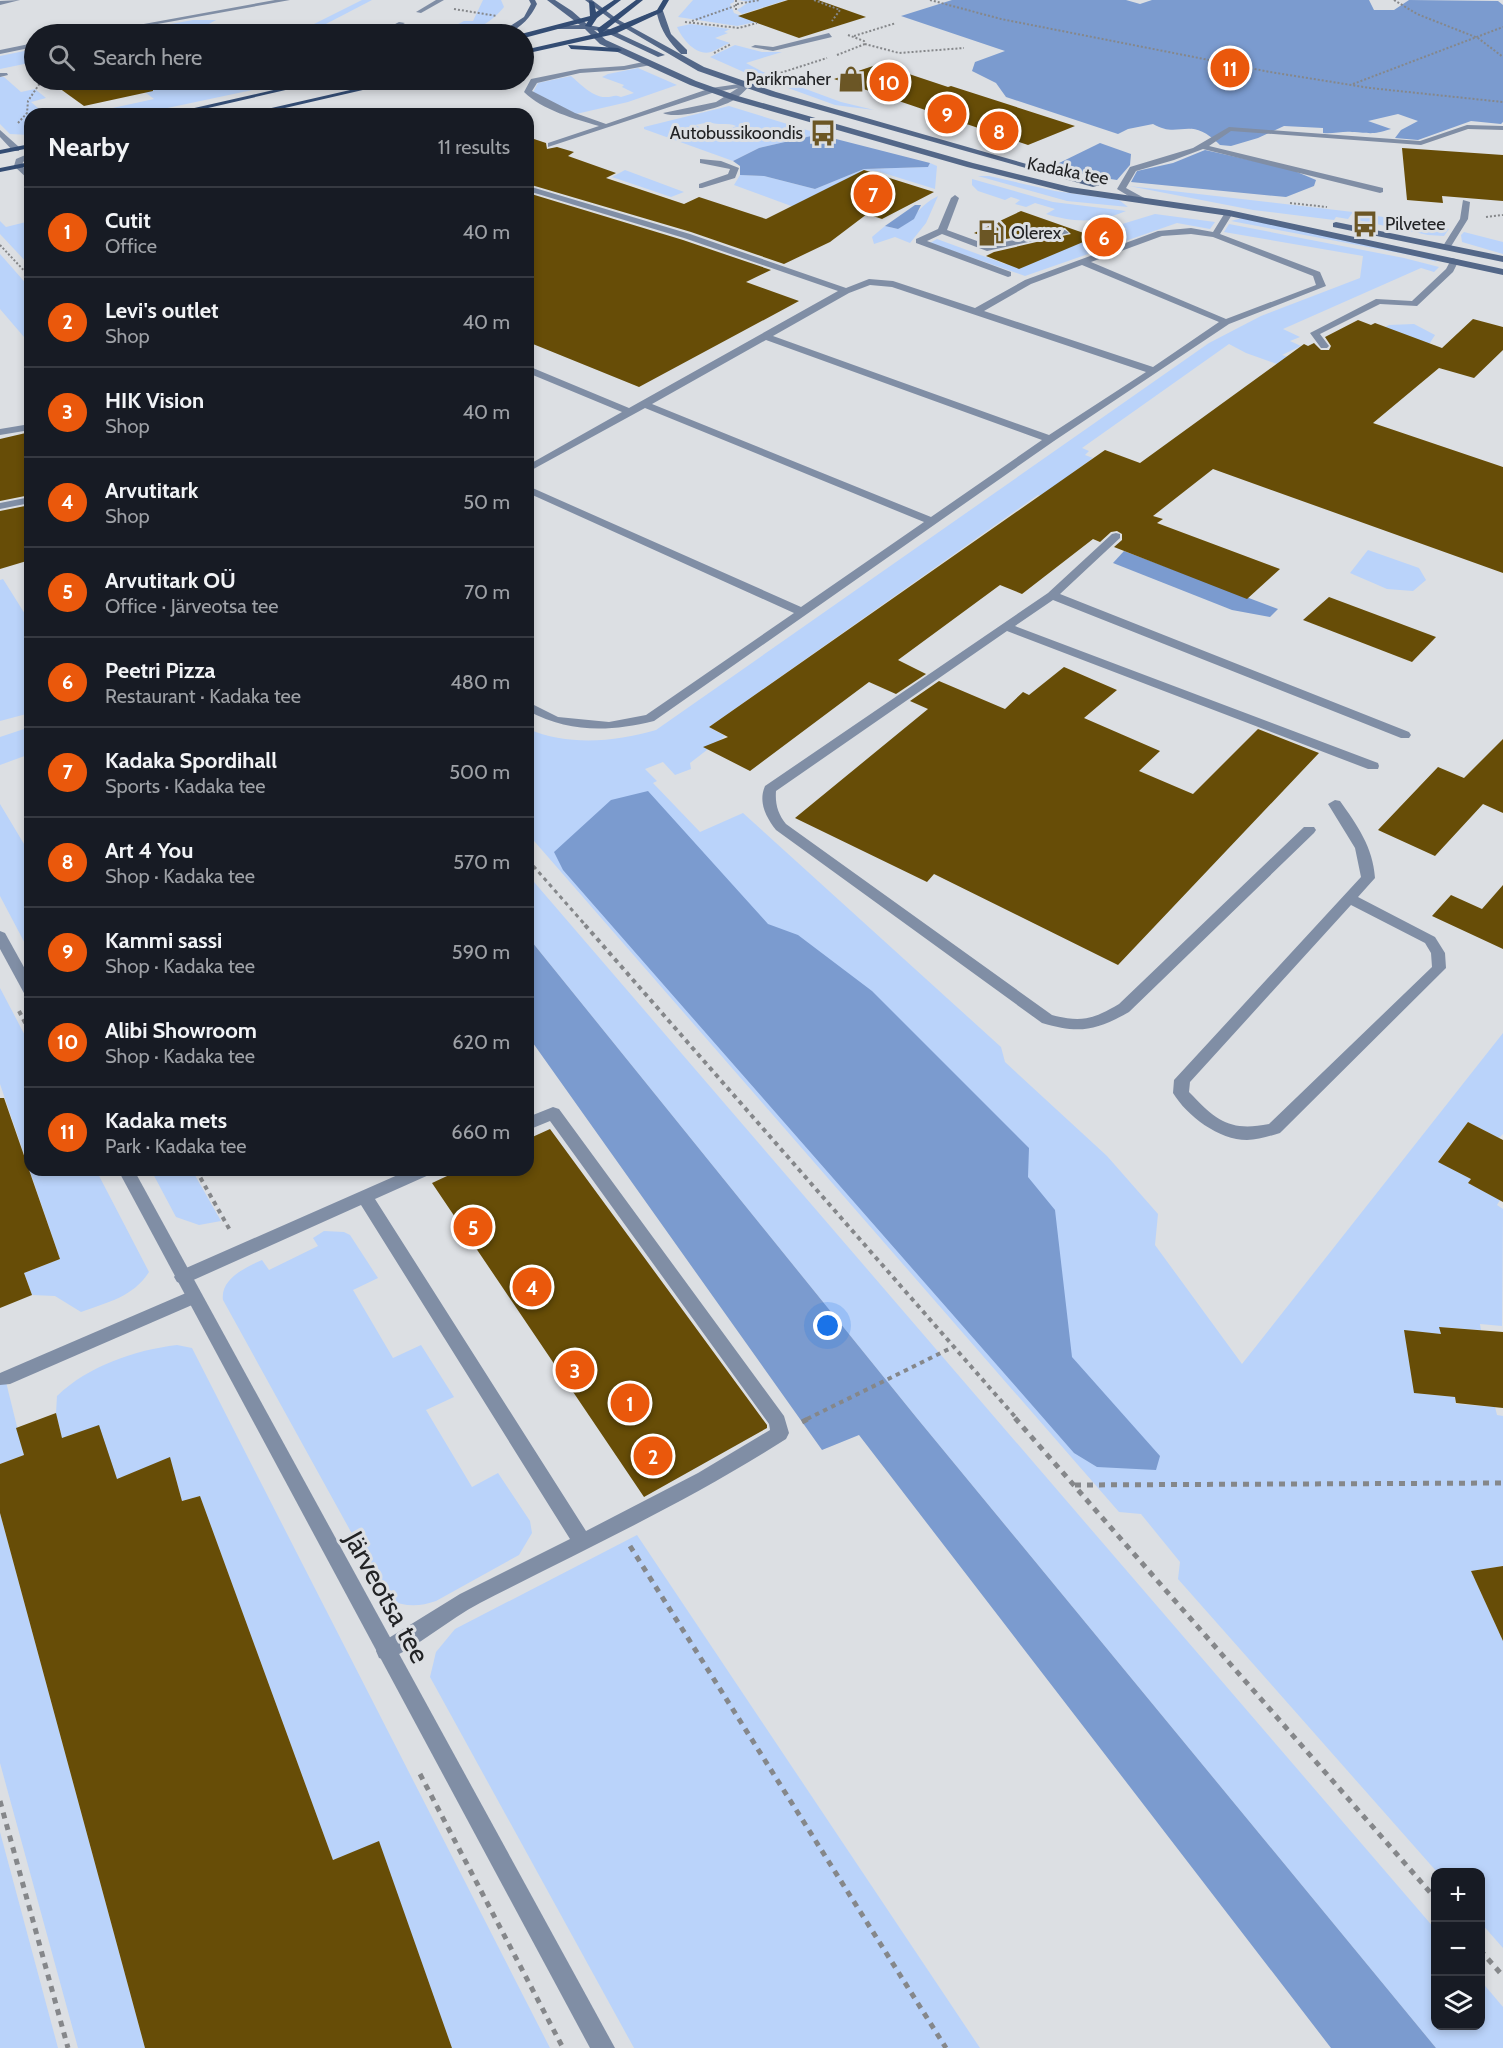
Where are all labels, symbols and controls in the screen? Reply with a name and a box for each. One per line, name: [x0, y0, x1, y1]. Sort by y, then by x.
search box: [24, 24, 534, 90]
icon: search: [45, 41, 78, 74]
text: Search here: [93, 44, 202, 71]
pin: 11: [1210, 46, 1250, 90]
pin: 10: [870, 60, 908, 104]
shop icon: Parikmaher: [836, 64, 866, 94]
place label: Parikmaher: [746, 68, 831, 90]
pin: 9: [928, 92, 966, 136]
pin: 8: [980, 108, 1018, 154]
bus stop icon: Autobussikoondis: [808, 118, 838, 148]
place label: Autobussikoondis: [670, 122, 803, 144]
text: Nearby: [48, 131, 129, 163]
text: 11 results: [438, 135, 510, 159]
street label: Kadaka tee: [1025, 152, 1111, 190]
pin: 7: [854, 172, 892, 216]
text: Cutit: [105, 207, 151, 234]
bus stop icon: Pilvetee: [1350, 209, 1380, 239]
place label: Pilvetee: [1385, 213, 1445, 235]
pin: 6: [1084, 214, 1124, 260]
fuel station icon: Olerex: [976, 218, 1006, 248]
text: 1: [64, 220, 71, 244]
text: 40 m: [462, 220, 510, 244]
place label: Olerex: [1011, 222, 1062, 244]
text: Office: [105, 234, 157, 258]
text: Levi's outlet: [105, 297, 219, 324]
text: 2: [62, 310, 73, 334]
text: 40 m: [462, 310, 510, 334]
text: Shop: [105, 324, 150, 348]
text: HIK Vision: [105, 387, 204, 414]
text: 3: [62, 400, 73, 424]
text: 40 m: [462, 400, 510, 424]
text: Shop: [105, 414, 150, 438]
text: Arvutitark: [105, 477, 198, 504]
text: 4: [61, 490, 74, 514]
text: 50 m: [463, 490, 510, 514]
text: Shop: [105, 504, 150, 528]
text: Arvutitark OÜ: [105, 567, 236, 594]
text: 5: [62, 580, 73, 604]
text: 70 m: [464, 580, 510, 604]
text: Office · Järveotsa tee: [105, 594, 279, 618]
text: Peetri Pizza: [105, 657, 216, 684]
text: 6: [62, 670, 73, 694]
text: 480 m: [450, 670, 510, 694]
text: Restaurant · Kadaka tee: [105, 684, 301, 708]
text: Kadaka Spordihall: [105, 747, 277, 774]
text: 7: [62, 760, 73, 784]
text: 500 m: [449, 760, 510, 784]
text: Sports · Kadaka tee: [105, 774, 266, 798]
text: Art 4 You: [105, 837, 193, 864]
text: 8: [61, 850, 74, 874]
text: 570 m: [453, 850, 510, 874]
text: Shop · Kadaka tee: [105, 864, 255, 888]
text: Kammi sassi: [105, 927, 222, 954]
text: 9: [62, 940, 73, 964]
text: 590 m: [452, 940, 510, 964]
text: Shop · Kadaka tee: [105, 954, 255, 978]
text: Alibi Showroom: [105, 1017, 257, 1044]
text: 10: [57, 1030, 78, 1054]
text: 620 m: [452, 1030, 510, 1054]
text: Shop · Kadaka tee: [105, 1044, 255, 1068]
text: Kadaka mets: [105, 1107, 227, 1134]
text: 11: [60, 1120, 75, 1144]
text: 660 m: [451, 1120, 510, 1144]
text: Park · Kadaka tee: [105, 1134, 247, 1158]
pin: 5: [454, 1204, 492, 1250]
pin: 4: [512, 1264, 552, 1310]
your location: [813, 1311, 842, 1340]
pin: 3: [556, 1348, 594, 1392]
pin: 1: [610, 1380, 650, 1426]
pin: 2: [634, 1434, 672, 1478]
street label: Järveotsa tee: [337, 1524, 437, 1669]
map controls: [1431, 1868, 1485, 2030]
button: +: [1431, 1868, 1485, 1922]
button: −: [1431, 1922, 1485, 1976]
button: layers: [1431, 1976, 1485, 2030]

